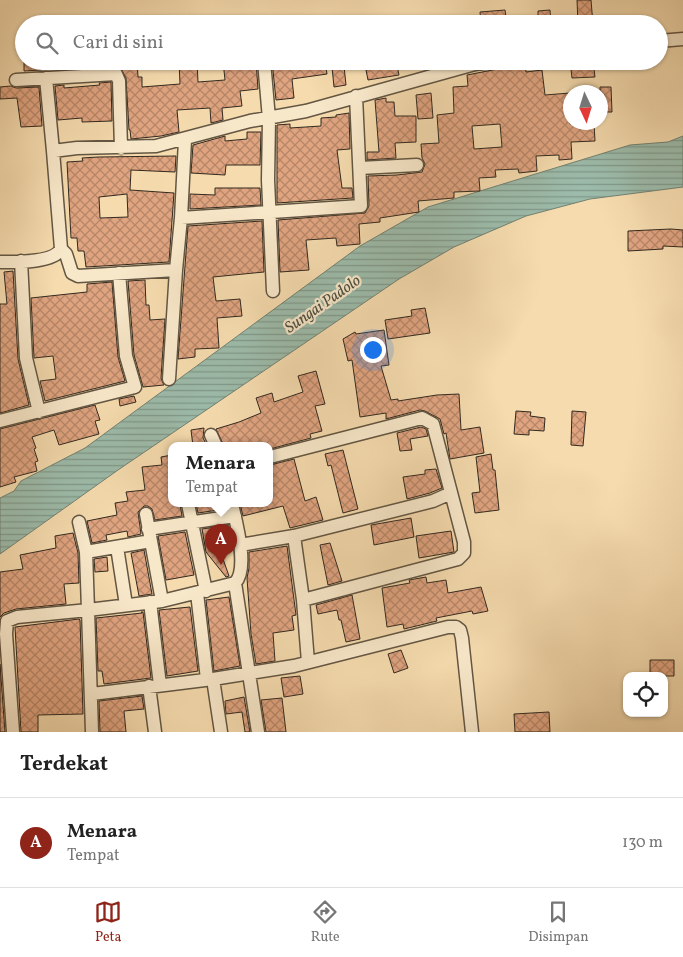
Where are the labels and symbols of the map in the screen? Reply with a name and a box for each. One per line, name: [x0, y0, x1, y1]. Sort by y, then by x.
north arrow: [563, 85, 608, 130]
water label: Sungai Padolo: [281, 270, 366, 339]
your location: [360, 337, 386, 363]
pin: A: [205, 524, 237, 565]

